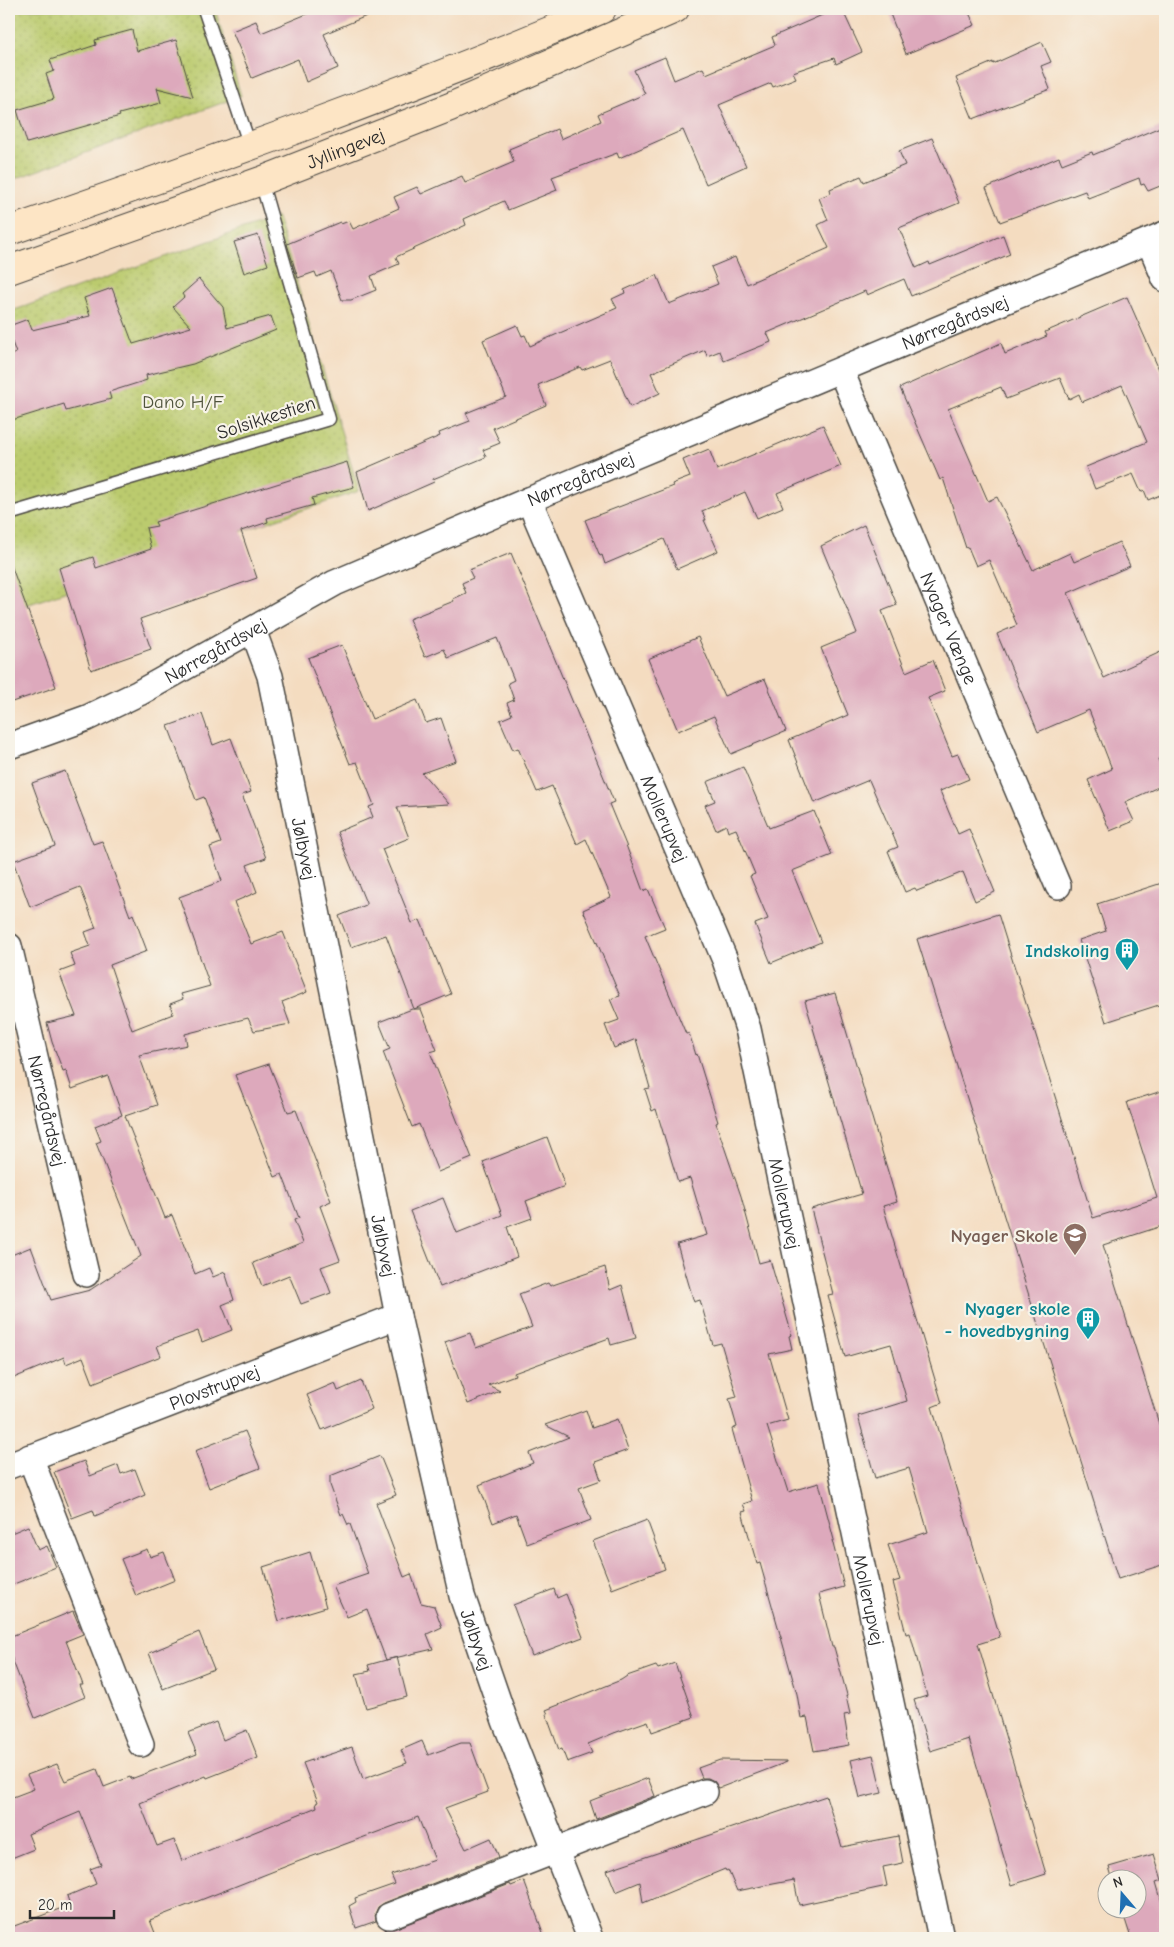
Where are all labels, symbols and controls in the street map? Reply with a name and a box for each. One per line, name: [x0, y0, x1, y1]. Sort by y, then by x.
street label: Jyllingevej: [304, 124, 388, 174]
street label: Nørregårdsvej: [899, 291, 1012, 355]
park label: Dano H/F: [142, 391, 224, 413]
street label: Solsikkestien: [214, 392, 318, 444]
street label: Nørregårdsvej: [524, 447, 637, 511]
street label: Nyager Vænge: [915, 569, 982, 688]
street label: Nørregårdsvej: [161, 614, 271, 688]
street label: Mollerupvej: [635, 772, 692, 866]
street label: Jølbyvej: [287, 816, 320, 882]
building icon: Indskoling: [1114, 937, 1140, 971]
place label: Indskoling: [1025, 940, 1110, 962]
street label: Nørregårdsvej: [23, 1053, 70, 1168]
street label: Mollerupvej: [764, 1156, 804, 1251]
street label: Jølbyvej: [366, 1213, 400, 1279]
school or university icon: Nyager Skole: [1062, 1222, 1088, 1256]
place label: Nyager Skole: [950, 1225, 1058, 1247]
place label: Nyager skole - hovedbygning: [944, 1298, 1070, 1342]
building icon: Nyager skole - hovedbygning: [1075, 1306, 1101, 1340]
street label: Plovstrupvej: [166, 1360, 263, 1415]
street label: Mollerupvej: [848, 1552, 889, 1647]
street label: Jølbyvej: [455, 1606, 497, 1673]
north arrow: [1096, 1870, 1146, 1920]
text: N: [1111, 1873, 1125, 1892]
scale bar: [30, 1887, 114, 1919]
text: 20 m: [38, 1896, 72, 1914]

